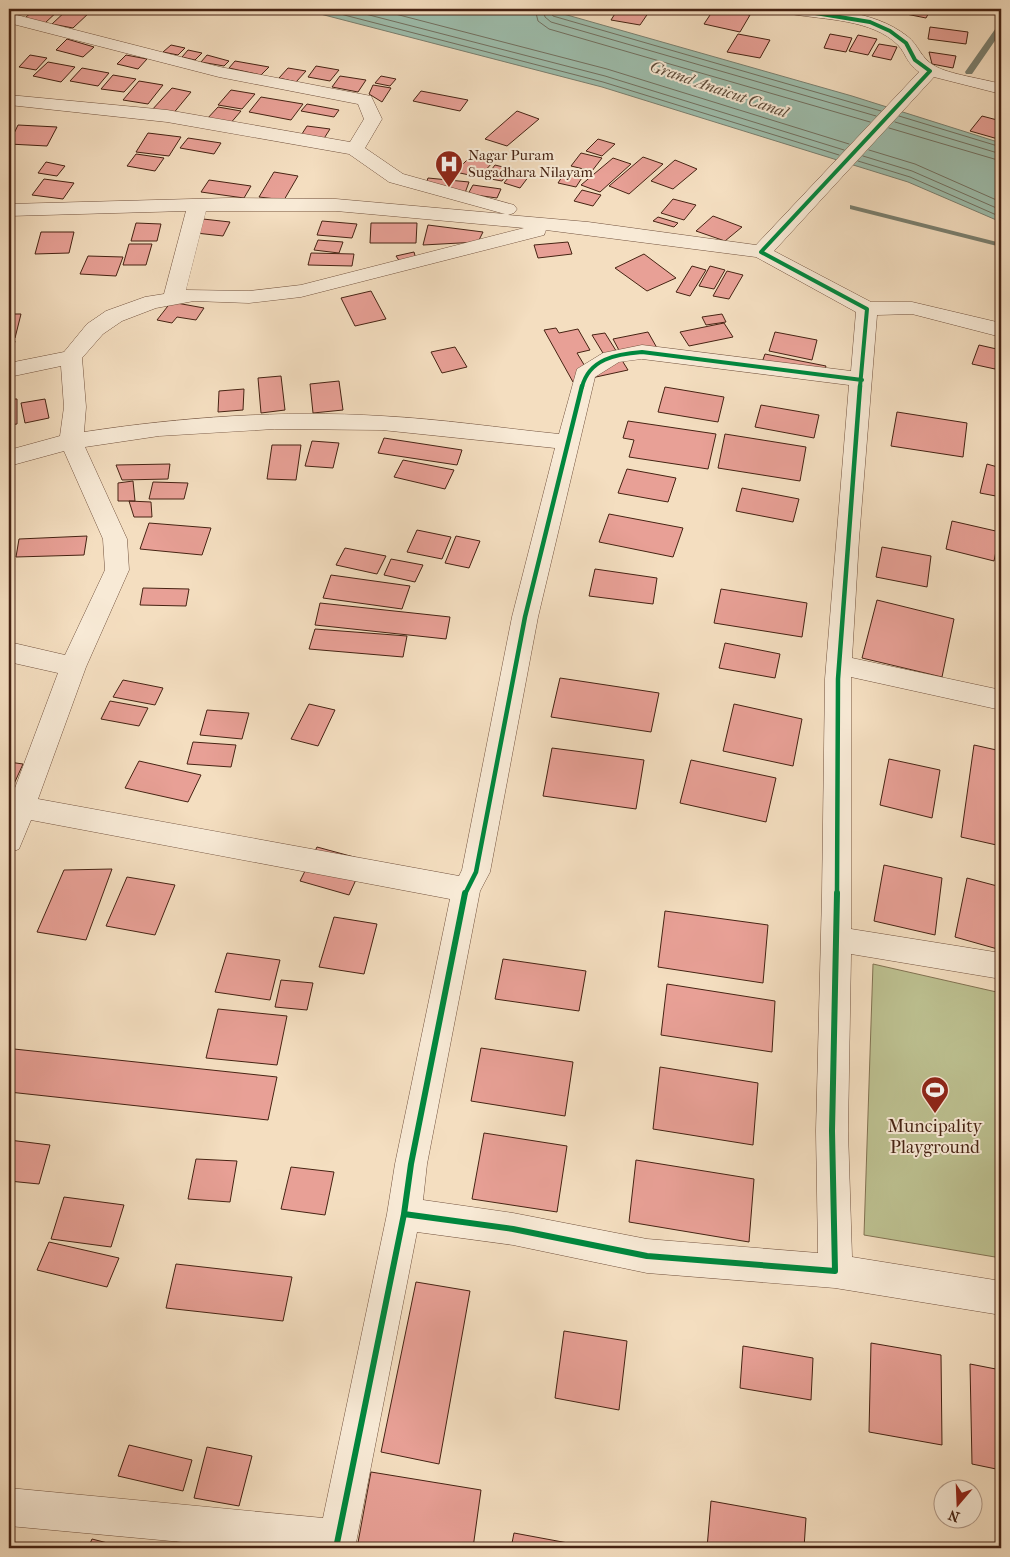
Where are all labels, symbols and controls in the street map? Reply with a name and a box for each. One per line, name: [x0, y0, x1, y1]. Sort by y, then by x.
water label: Grand Anaicut Canal: [648, 57, 792, 122]
place label: Nagar Puram Sugadhara Nilayam: [468, 146, 593, 181]
hospital icon: Nagar Puram Sugadhara Nilayam: [434, 149, 464, 188]
sports icon: Muncipality Playground: [920, 1075, 950, 1114]
place label: Muncipality Playground: [888, 1116, 984, 1158]
north arrow: [932, 1480, 982, 1530]
text: N: [946, 1506, 962, 1526]

